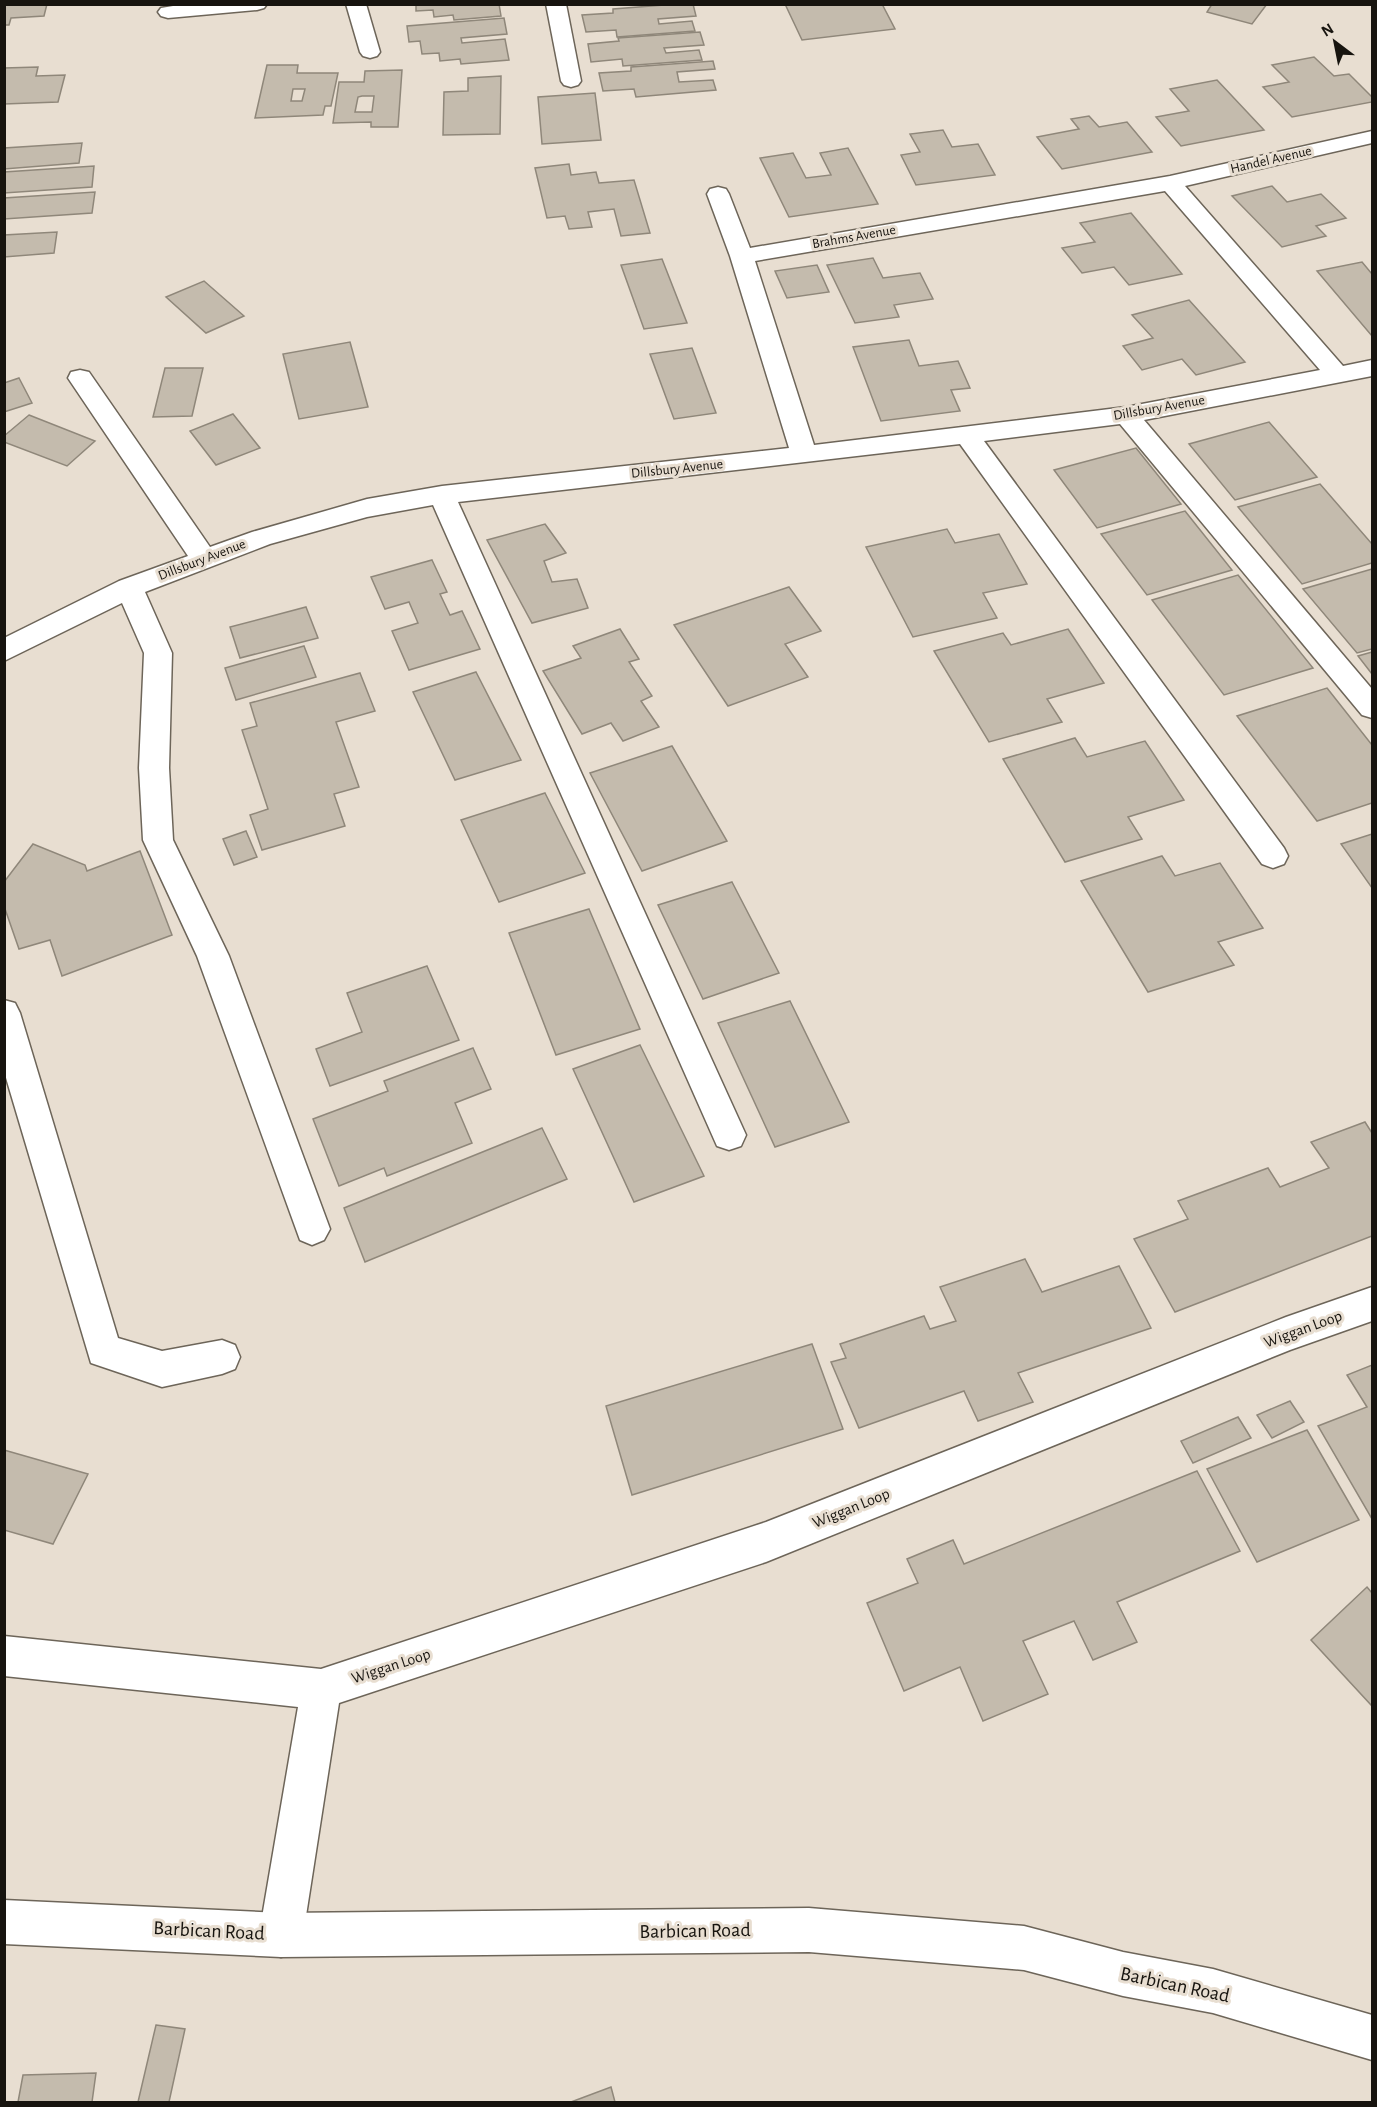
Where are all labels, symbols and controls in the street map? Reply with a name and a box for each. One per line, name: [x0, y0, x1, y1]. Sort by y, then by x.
north arrow: [1305, 12, 1365, 72]
text: N: [1319, 20, 1337, 40]
street label: Handel Avenue: [1229, 144, 1313, 176]
street label: Brahms Avenue: [811, 223, 897, 251]
street label: Dillsbury Avenue: [1112, 393, 1206, 423]
street label: Dillsbury Avenue: [630, 457, 724, 481]
street label: Dillsbury Avenue: [156, 537, 248, 583]
street label: Wiggan Loop: [1262, 1307, 1344, 1351]
street label: Wiggan Loop: [810, 1485, 892, 1531]
street label: Wiggan Loop: [350, 1646, 432, 1686]
street label: Barbican Road: [153, 1918, 265, 1944]
street label: Barbican Road: [639, 1920, 751, 1942]
street label: Barbican Road: [1118, 1964, 1232, 2006]

